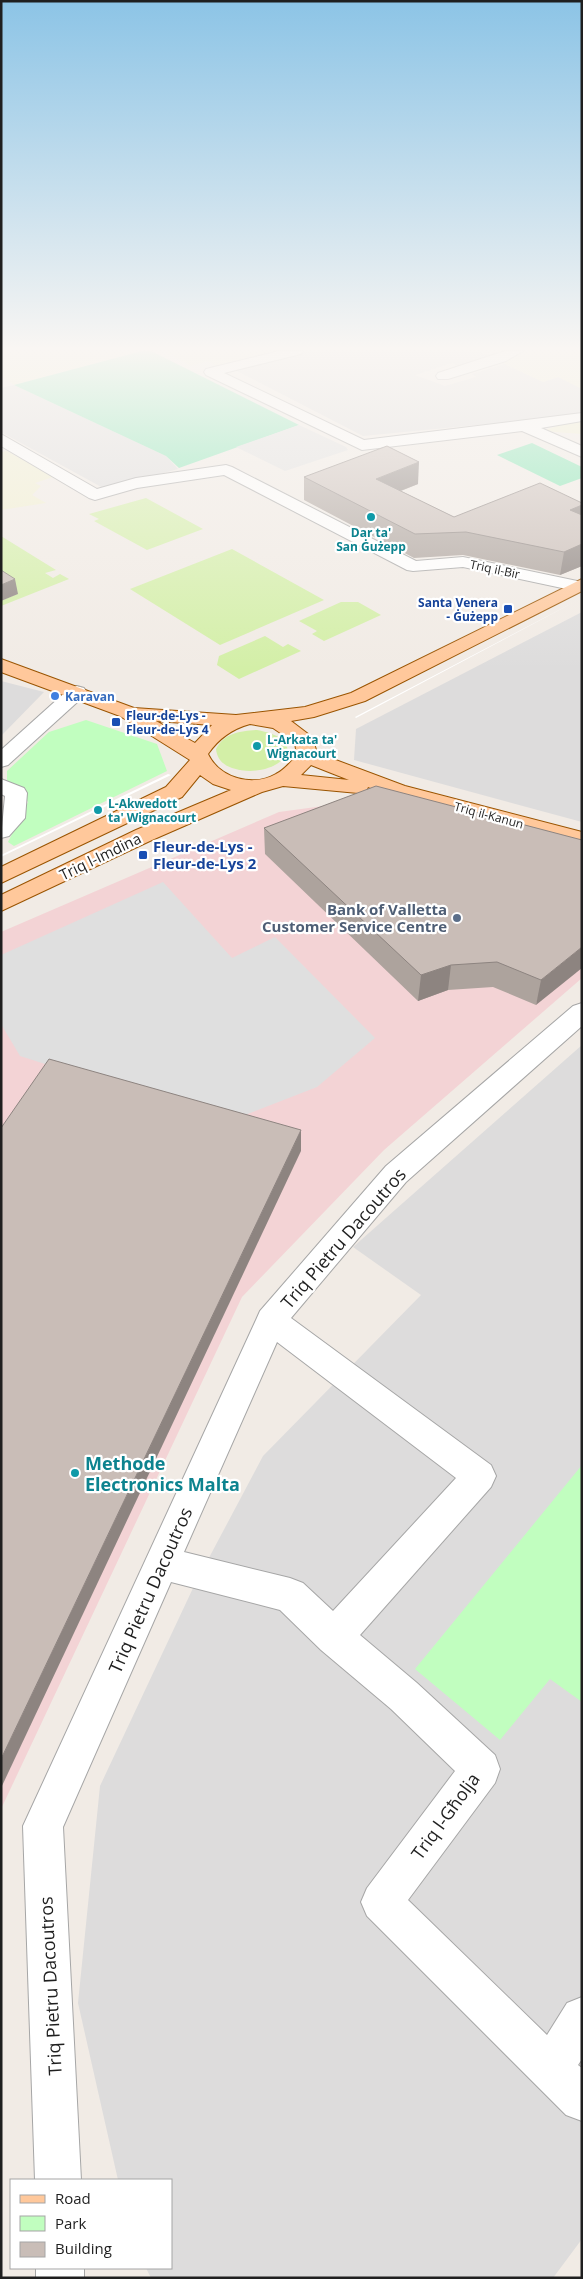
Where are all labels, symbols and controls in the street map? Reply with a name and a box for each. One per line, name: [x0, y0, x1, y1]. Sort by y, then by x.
marker: Dar ta' San Ġużepp: [365, 511, 377, 523]
place label: Dar ta' San Ġużepp: [336, 524, 406, 555]
street label: Triq il-Bir: [468, 555, 522, 583]
place label: Santa Venera - Ġużepp: [418, 594, 498, 625]
marker: Santa Venera - Ġużepp: [502, 603, 514, 615]
place label: Karavan: [65, 688, 115, 705]
marker: Karavan: [49, 690, 61, 702]
place label: Fleur-de-Lys - Fleur-de-Lys 4: [126, 707, 209, 738]
marker: Fleur-de-Lys - Fleur-de-Lys 4: [110, 716, 122, 728]
place label: L-Arkata ta' Wignacourt: [267, 731, 337, 762]
marker: L-Arkata ta' Wignacourt: [251, 740, 263, 752]
place label: L-Akwedott ta' Wignacourt: [108, 795, 196, 826]
street label: Triq il-Kanun: [453, 798, 525, 832]
marker: L-Akwedott ta' Wignacourt: [92, 804, 104, 816]
street label: Triq l-Imdina: [56, 828, 144, 884]
place label: Fleur-de-Lys - Fleur-de-Lys 2: [153, 836, 257, 873]
marker: Fleur-de-Lys - Fleur-de-Lys 2: [137, 849, 149, 861]
place label: Bank of Valletta Customer Service Centre: [262, 899, 447, 936]
marker: Bank of Valletta Customer Service Centre: [451, 912, 463, 924]
street label: Triq Pietru Dacoutros: [275, 1163, 411, 1313]
place label: Methode Electronics Malta: [85, 1451, 240, 1496]
marker: Methode Electronics Malta: [69, 1467, 81, 1479]
street label: Triq Pietru Dacoutros: [103, 1503, 197, 1677]
street label: Triq l-Għolja: [405, 1768, 485, 1864]
street label: Triq Pietru Dacoutros: [33, 1896, 67, 2076]
legend: [10, 2179, 172, 2269]
text: Road: [55, 2188, 91, 2208]
text: Park: [55, 2213, 86, 2233]
text: Building: [55, 2238, 112, 2258]

